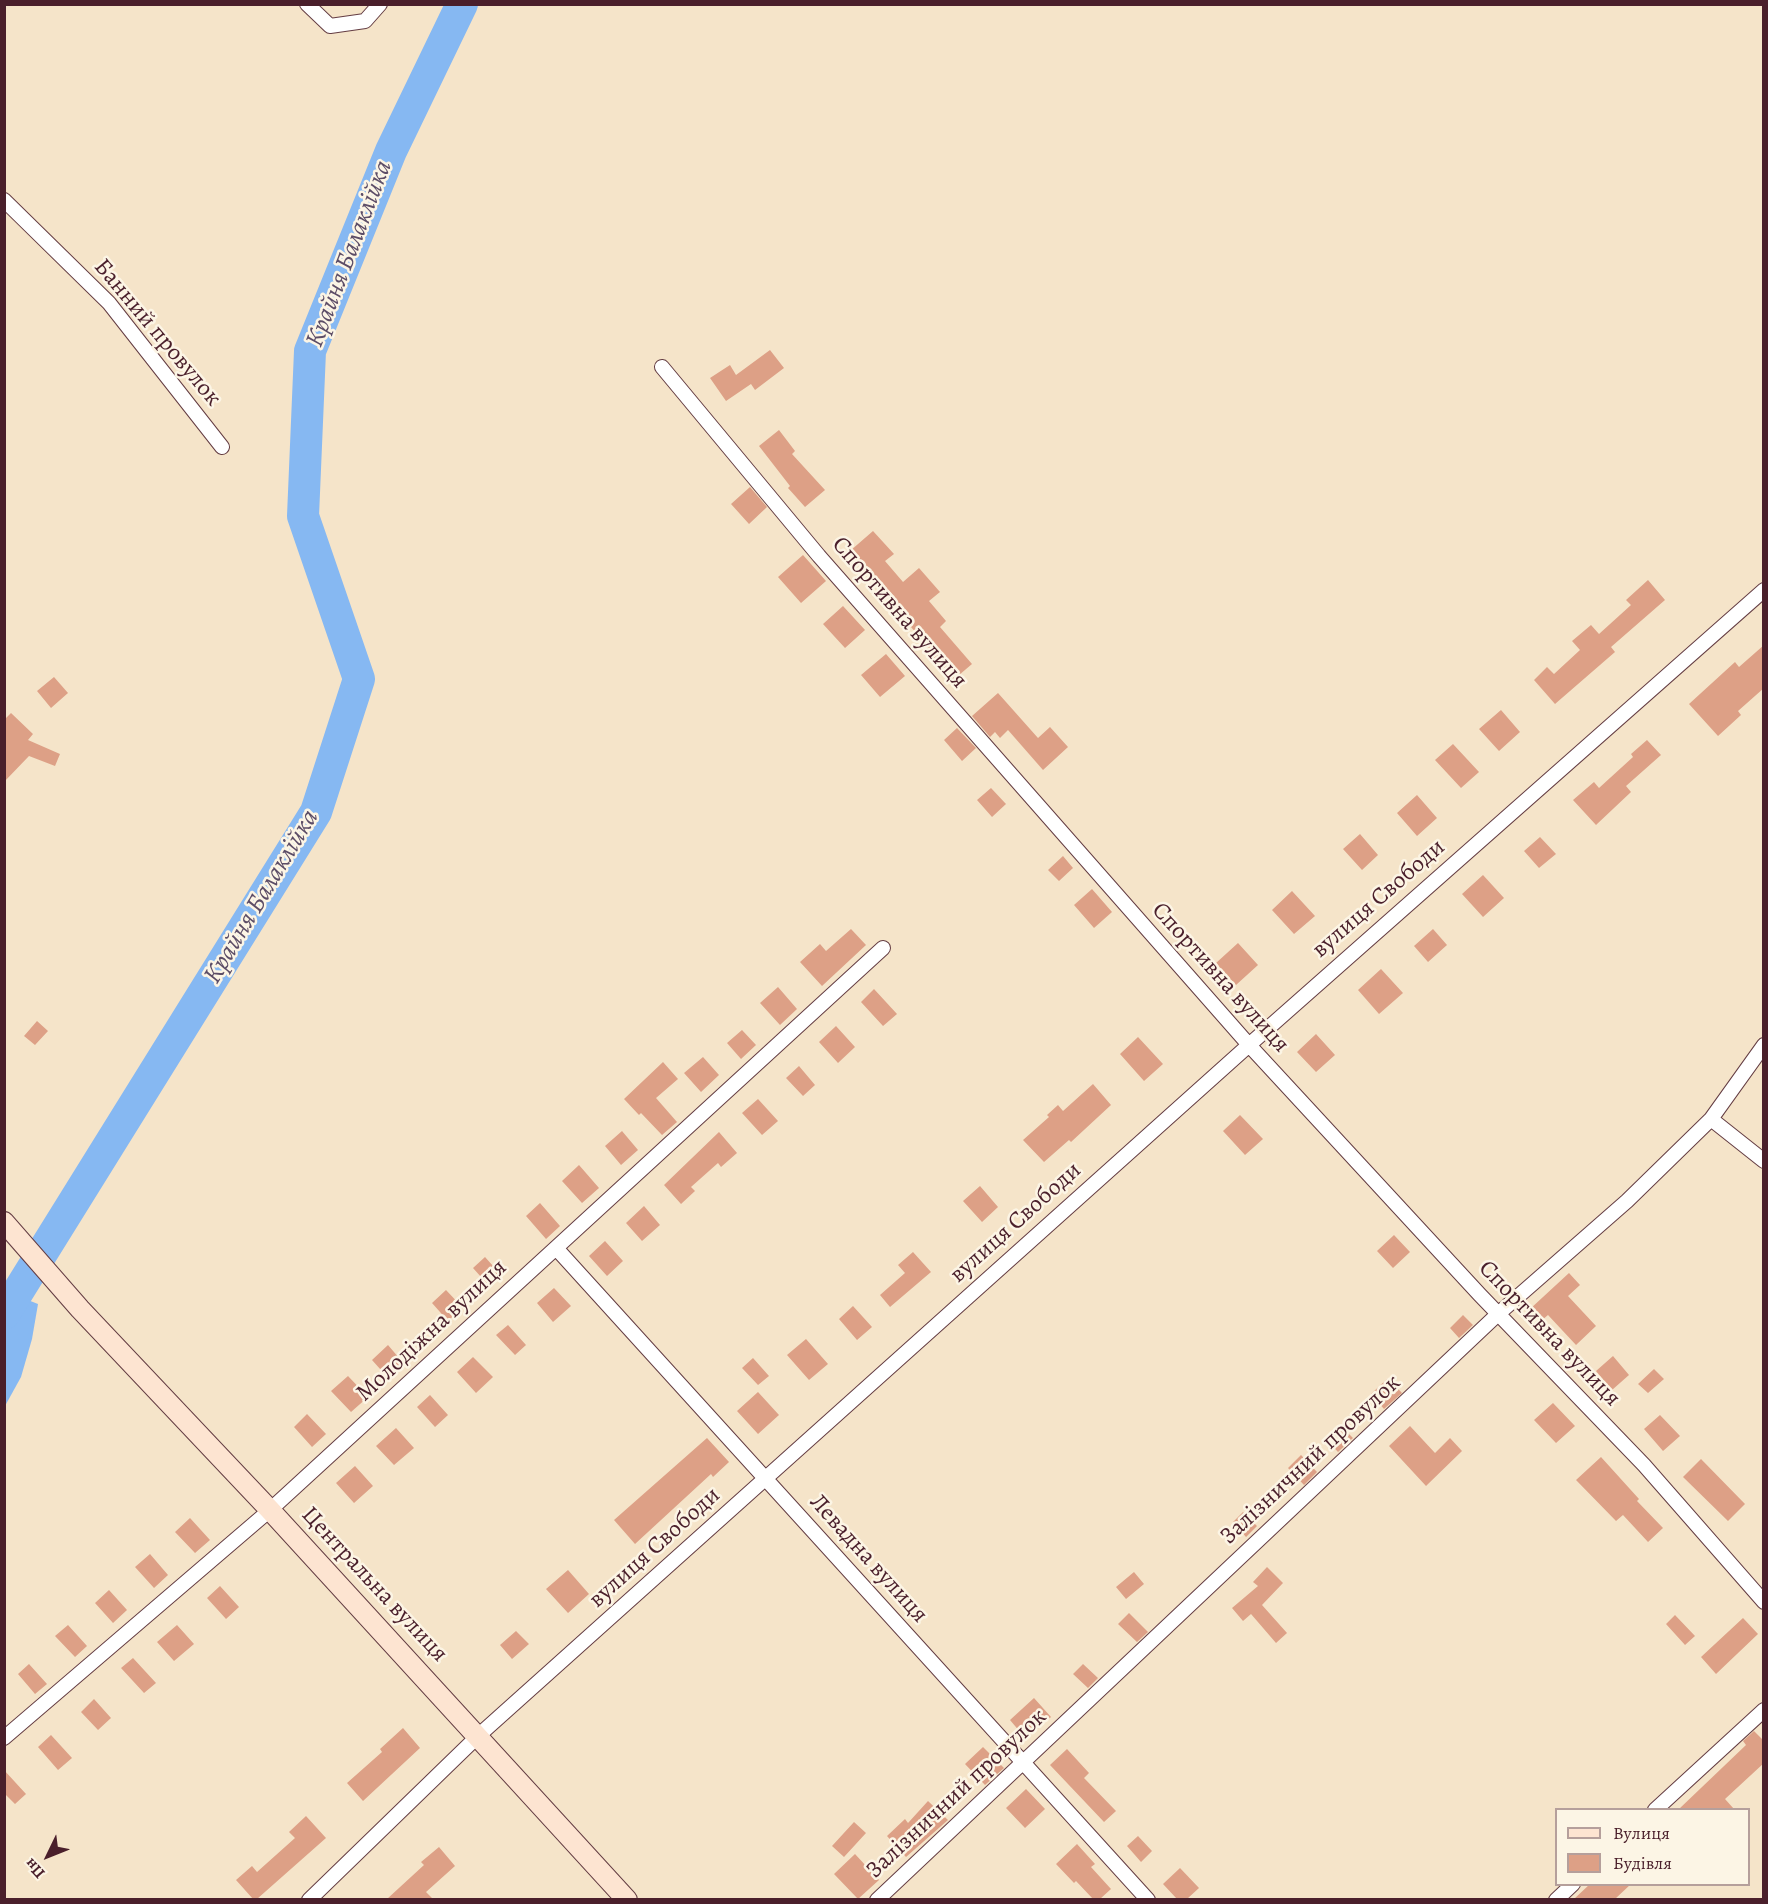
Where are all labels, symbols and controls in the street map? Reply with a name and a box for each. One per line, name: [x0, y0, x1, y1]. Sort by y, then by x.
water label: Крайня Балаклійка: [300, 156, 400, 352]
street label: Банний провулок: [87, 254, 227, 412]
street label: Спортивна вулиця: [825, 531, 973, 695]
water label: Крайня Балаклійка: [198, 804, 326, 990]
street label: вулиця Свободи: [1307, 833, 1451, 965]
street label: Спортивна вулиця: [1145, 897, 1295, 1059]
street label: вулиця Свободи: [944, 1157, 1088, 1289]
street label: Молодіжна вулиця: [351, 1254, 513, 1408]
street label: Спортивна вулиця: [1472, 1255, 1626, 1413]
street label: Залізничний провулок: [1215, 1369, 1407, 1551]
street label: вулиця Свободи: [583, 1482, 727, 1614]
street label: Левадна вулиця: [803, 1489, 933, 1629]
street label: Центральна вулиця: [295, 1501, 453, 1669]
street label: Залізничний провулок: [861, 1703, 1053, 1885]
legend: [1555, 1808, 1750, 1886]
text: Вулиця: [1613, 1821, 1670, 1845]
north arrow: [18, 1826, 78, 1886]
text: Будівля: [1613, 1851, 1672, 1875]
text: Пн: [20, 1853, 50, 1883]

